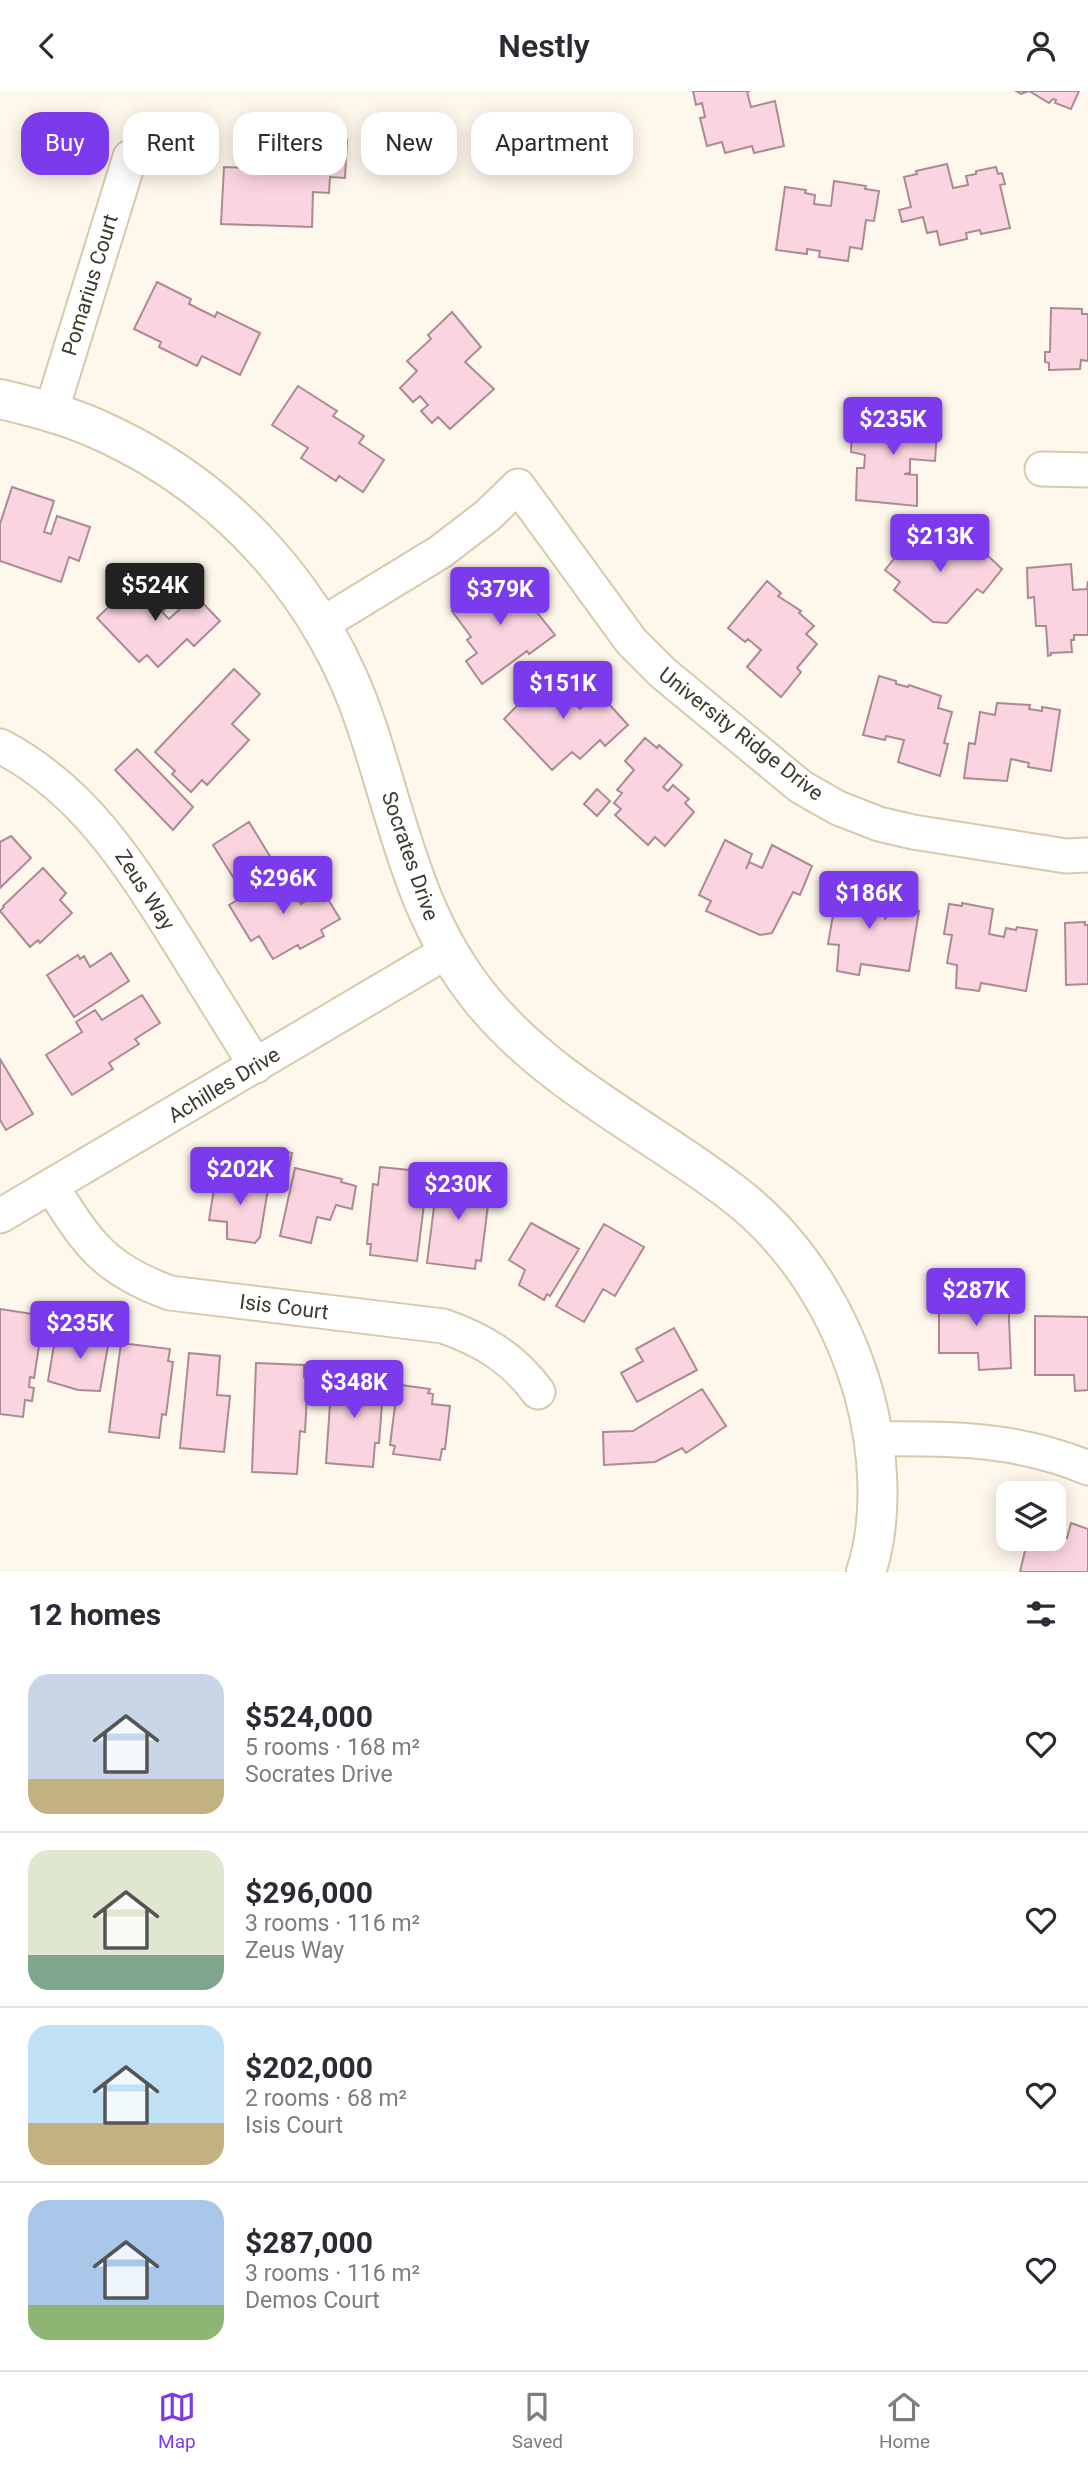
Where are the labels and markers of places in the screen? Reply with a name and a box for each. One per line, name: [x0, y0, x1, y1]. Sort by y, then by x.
pin: $235K: [844, 397, 942, 457]
pin: $213K: [891, 515, 989, 574]
pin: $524K: [106, 563, 204, 623]
pin: $379K: [451, 567, 549, 627]
pin: $151K: [514, 661, 612, 721]
pin: $296K: [234, 857, 332, 916]
pin: $186K: [820, 871, 918, 931]
pin: $202K: [191, 1147, 289, 1207]
pin: $230K: [409, 1163, 507, 1222]
pin: $287K: [927, 1269, 1025, 1328]
pin: $235K: [31, 1301, 129, 1361]
pin: $348K: [305, 1361, 403, 1420]

